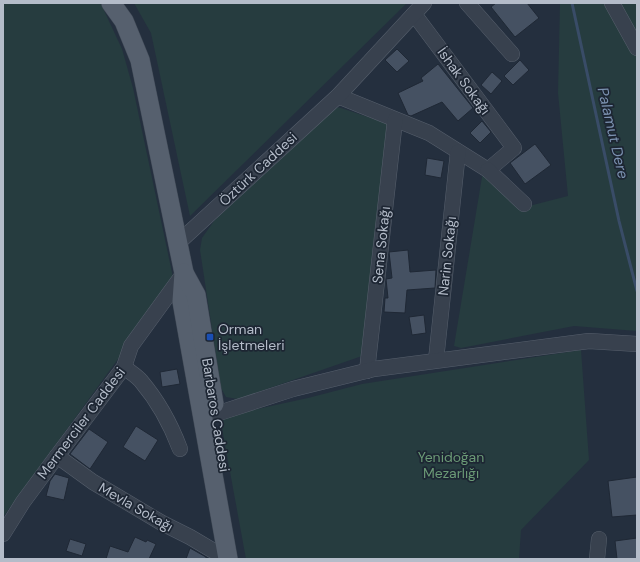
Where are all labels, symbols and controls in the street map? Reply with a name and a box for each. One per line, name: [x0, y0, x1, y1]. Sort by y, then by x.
street label: İshak Sokağı: [434, 44, 494, 118]
water label: Palamut Dere: [593, 85, 633, 181]
street label: Öztürk Caddesi: [215, 128, 301, 210]
street label: Sena Sokağı: [368, 206, 394, 284]
street label: Narin Sokağı: [434, 215, 460, 297]
place label: Orman İşletmeleri: [218, 320, 285, 354]
marker: Orman İşletmeleri: [205, 332, 215, 342]
street label: Barbaros Caddesi: [198, 357, 234, 473]
street label: Mermerciler Caddesi: [33, 364, 129, 482]
park label: Yenidoğan Mezarlığı: [418, 448, 484, 482]
street label: Mevla Sokağı: [95, 478, 177, 536]

